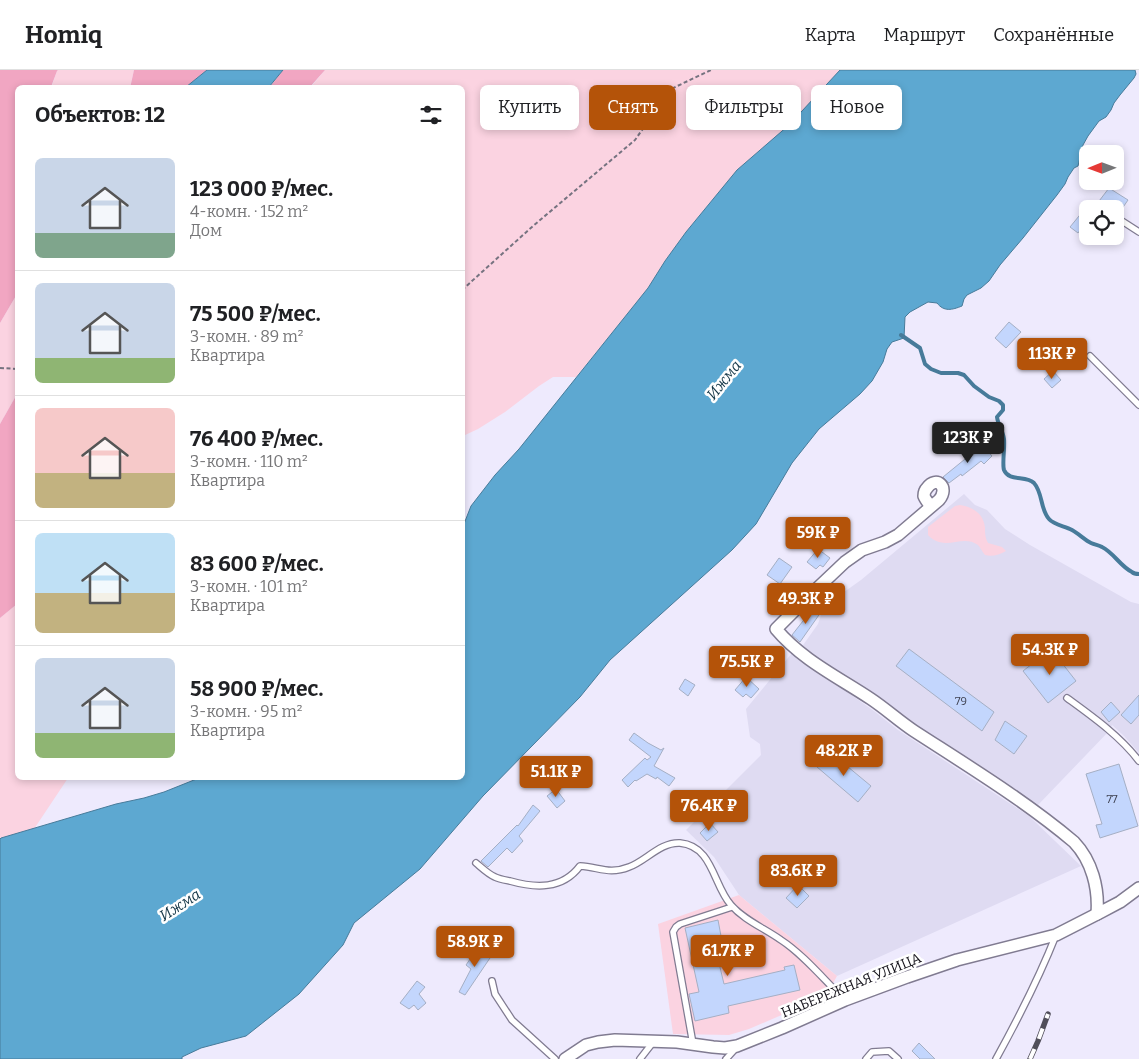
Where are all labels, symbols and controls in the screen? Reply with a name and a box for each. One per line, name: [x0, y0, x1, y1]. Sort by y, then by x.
text: Homiq: [25, 21, 102, 49]
text: Карта: [805, 24, 856, 46]
text: Маршрут: [884, 24, 965, 46]
text: Сохранённые: [993, 24, 1114, 46]
chip: Купить: [480, 85, 579, 130]
chip: Снять: [589, 85, 676, 130]
chip: Фильтры: [686, 85, 801, 130]
chip: Новое: [811, 85, 902, 130]
icon: filters: [417, 101, 445, 129]
text: Объектов: 12: [35, 102, 165, 128]
north arrow: [1079, 145, 1124, 190]
map controls: [1079, 145, 1124, 245]
text: 123 000 ₽/мес.: [190, 176, 333, 202]
icon: home: [75, 178, 135, 238]
button: locate: [1079, 200, 1124, 245]
text: 4-комн. · 152 m²: [190, 202, 308, 221]
text: Дом: [190, 221, 222, 240]
text: 75 500 ₽/мес.: [190, 301, 321, 327]
icon: home: [75, 303, 135, 363]
text: 3-комн. · 89 m²: [190, 327, 303, 346]
pin: 113K ₽: [1011, 338, 1093, 380]
text: 113K ₽: [1028, 344, 1076, 363]
text: Квартира: [190, 346, 265, 365]
water label: Ижма: [703, 357, 745, 403]
pin: 123K ₽: [927, 422, 1009, 464]
text: 76 400 ₽/мес.: [190, 426, 323, 452]
icon: home: [75, 428, 135, 488]
text: 123K ₽: [943, 428, 993, 447]
text: 3-комн. · 110 m²: [190, 452, 308, 471]
text: Квартира: [190, 471, 265, 490]
pin: 59K ₽: [783, 516, 853, 559]
text: 59K ₽: [797, 523, 839, 542]
text: 83 600 ₽/мес.: [190, 551, 324, 577]
icon: home: [75, 553, 135, 613]
text: 3-комн. · 101 m²: [190, 577, 308, 596]
pin: 49.3K ₽: [760, 582, 852, 625]
text: 49.3K ₽: [778, 589, 834, 608]
text: Квартира: [190, 596, 265, 615]
pin: 54.3K ₽: [1004, 634, 1096, 676]
text: 54.3K ₽: [1022, 640, 1078, 659]
pin: 75.5K ₽: [701, 646, 793, 688]
text: 75.5K ₽: [720, 652, 774, 671]
text: 58 900 ₽/мес.: [190, 676, 323, 702]
icon: home: [75, 678, 135, 738]
house number: 79: [955, 695, 967, 708]
text: 3-комн. · 95 m²: [190, 702, 302, 721]
text: Квартира: [190, 721, 265, 740]
pin: 48.2K ₽: [798, 734, 890, 777]
text: 48.2K ₽: [816, 741, 872, 760]
pin: 51.1K ₽: [510, 756, 602, 798]
text: 51.1K ₽: [531, 762, 581, 781]
pin: 76.4K ₽: [663, 790, 755, 832]
house number: 77: [1106, 793, 1118, 806]
text: 76.4K ₽: [681, 796, 737, 815]
pin: 83.6K ₽: [752, 854, 844, 897]
text: 83.6K ₽: [770, 861, 826, 880]
water label: Ижма: [156, 885, 204, 925]
pin: 58.9K ₽: [429, 926, 521, 968]
text: 58.9K ₽: [447, 932, 503, 951]
pin: 61.7K ₽: [682, 934, 774, 977]
text: 61.7K ₽: [702, 941, 754, 960]
street label: НАБЕРЕЖНАЯ УЛИЦА: [779, 950, 924, 1021]

